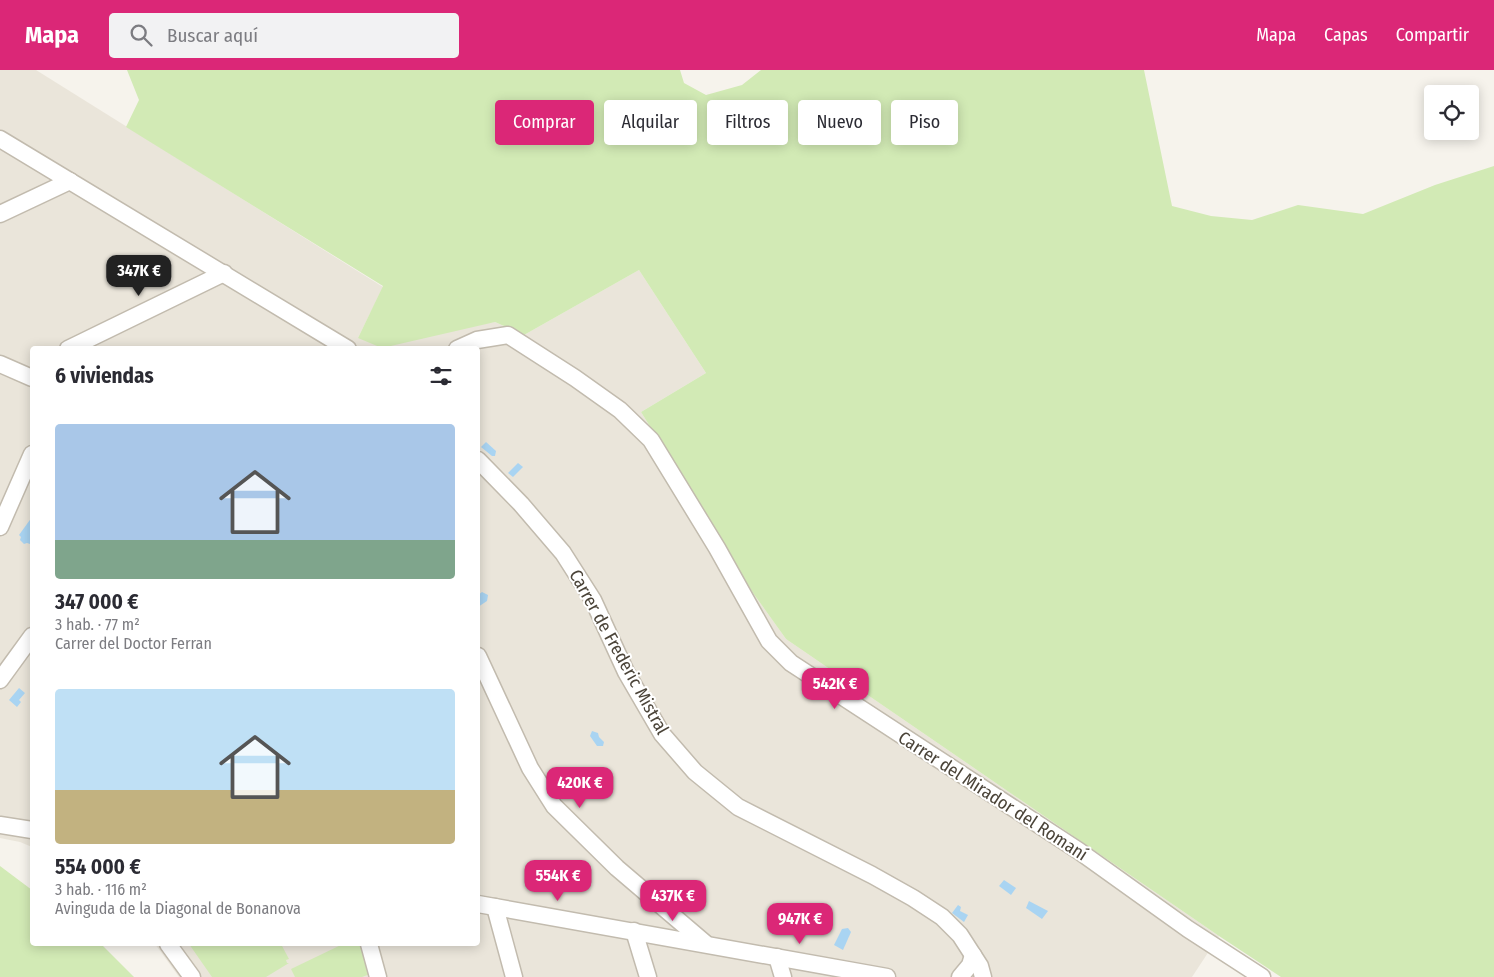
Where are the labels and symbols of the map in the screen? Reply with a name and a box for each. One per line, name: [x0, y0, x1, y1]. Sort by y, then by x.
pin: 347K €: [98, 254, 180, 297]
street label: Carrer de Frederic Mistral: [564, 566, 674, 739]
pin: 542K €: [794, 668, 876, 710]
street label: Carrer del Mirador del Romaní: [894, 726, 1092, 866]
pin: 420K €: [539, 766, 621, 809]
pin: 554K €: [517, 860, 599, 902]
pin: 437K €: [632, 880, 714, 922]
pin: 947K €: [759, 902, 841, 945]

